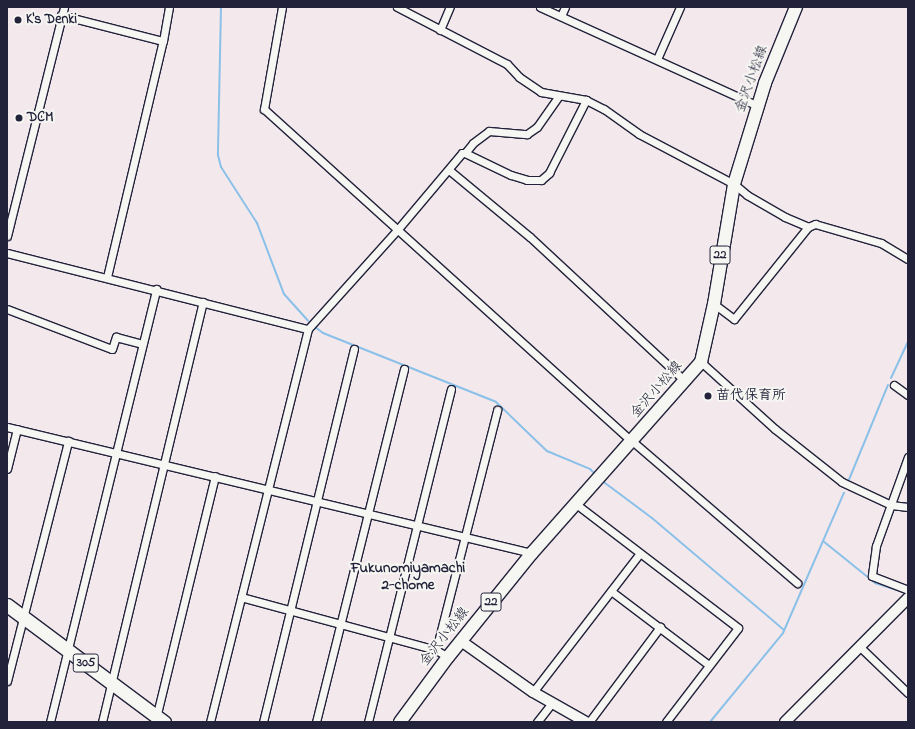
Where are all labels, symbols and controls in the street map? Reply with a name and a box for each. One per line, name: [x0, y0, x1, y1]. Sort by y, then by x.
place label: K's Denki: [26, 12, 77, 28]
marker: K's Denki: [13, 15, 23, 25]
street label: 金沢小松線: [732, 43, 772, 115]
place label: DCM: [27, 110, 53, 126]
marker: DCM: [14, 113, 24, 123]
road number: 22: [709, 244, 731, 266]
street label: 金沢小松線: [628, 358, 686, 422]
place label: 苗代保育所: [716, 388, 786, 404]
marker: 苗代保育所: [703, 391, 713, 401]
district label: Fukunomiyamachi 2-chome: [351, 559, 465, 594]
road number: 22: [480, 591, 502, 613]
street label: 金沢小松線: [417, 604, 473, 670]
road number: 305: [72, 652, 100, 674]

